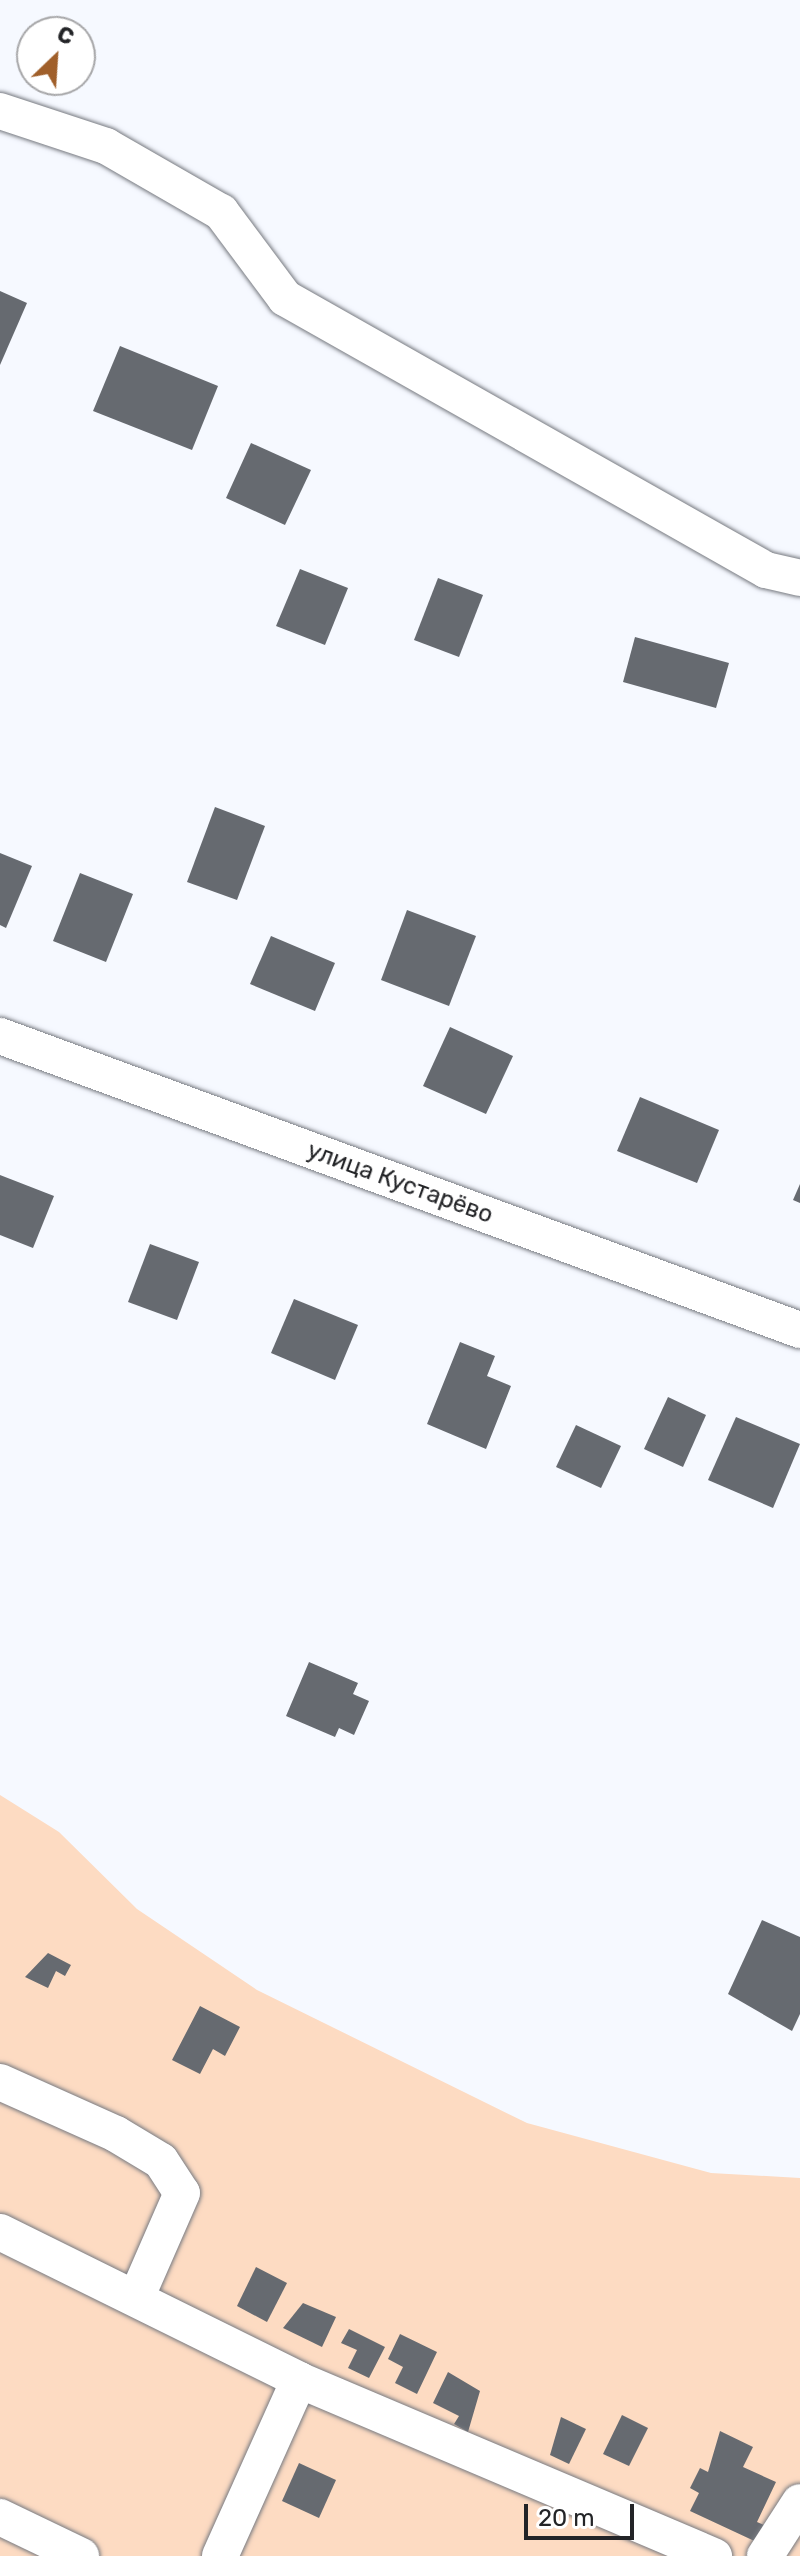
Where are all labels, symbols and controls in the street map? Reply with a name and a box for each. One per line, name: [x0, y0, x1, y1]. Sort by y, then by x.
north arrow: [16, 16, 96, 96]
text: С: [53, 20, 78, 51]
street label: улица Кустарёво: [303, 1136, 497, 1230]
scale bar: [528, 2488, 638, 2538]
text: 20 m: [538, 2504, 595, 2532]

